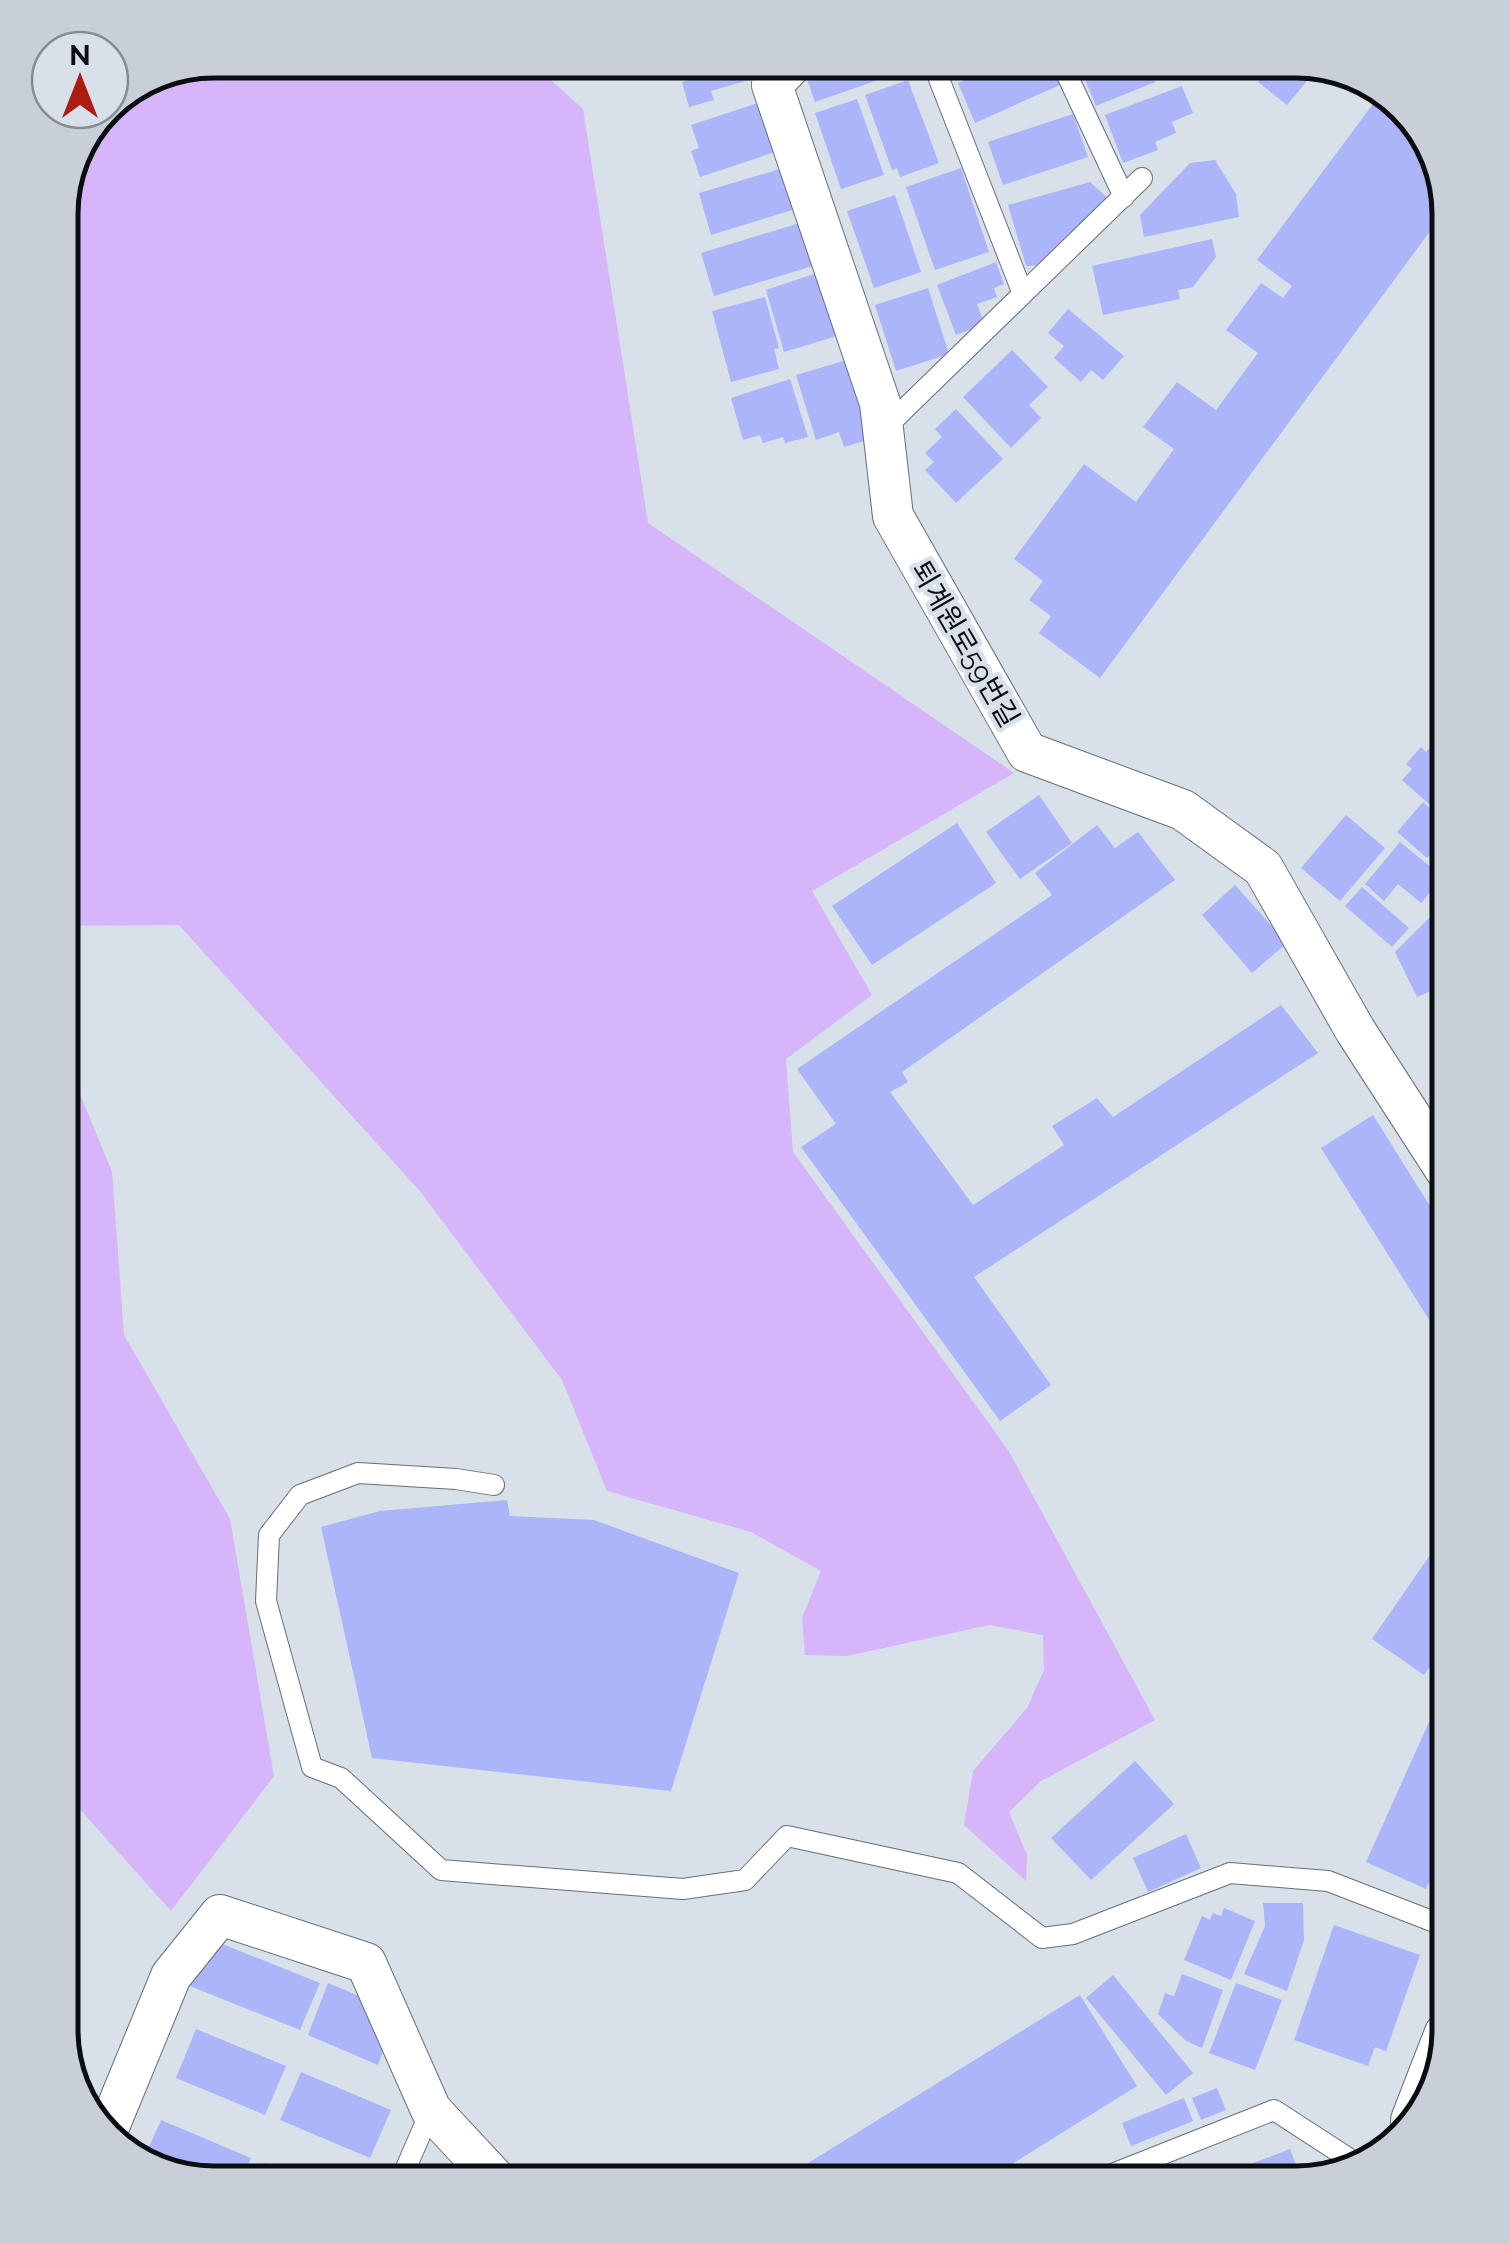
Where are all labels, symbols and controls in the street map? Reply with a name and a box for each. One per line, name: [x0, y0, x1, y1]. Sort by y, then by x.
north arrow: [30, 30, 130, 130]
text: N: [69, 39, 91, 72]
street label: 퇴계원로59번길: [904, 555, 1026, 733]

